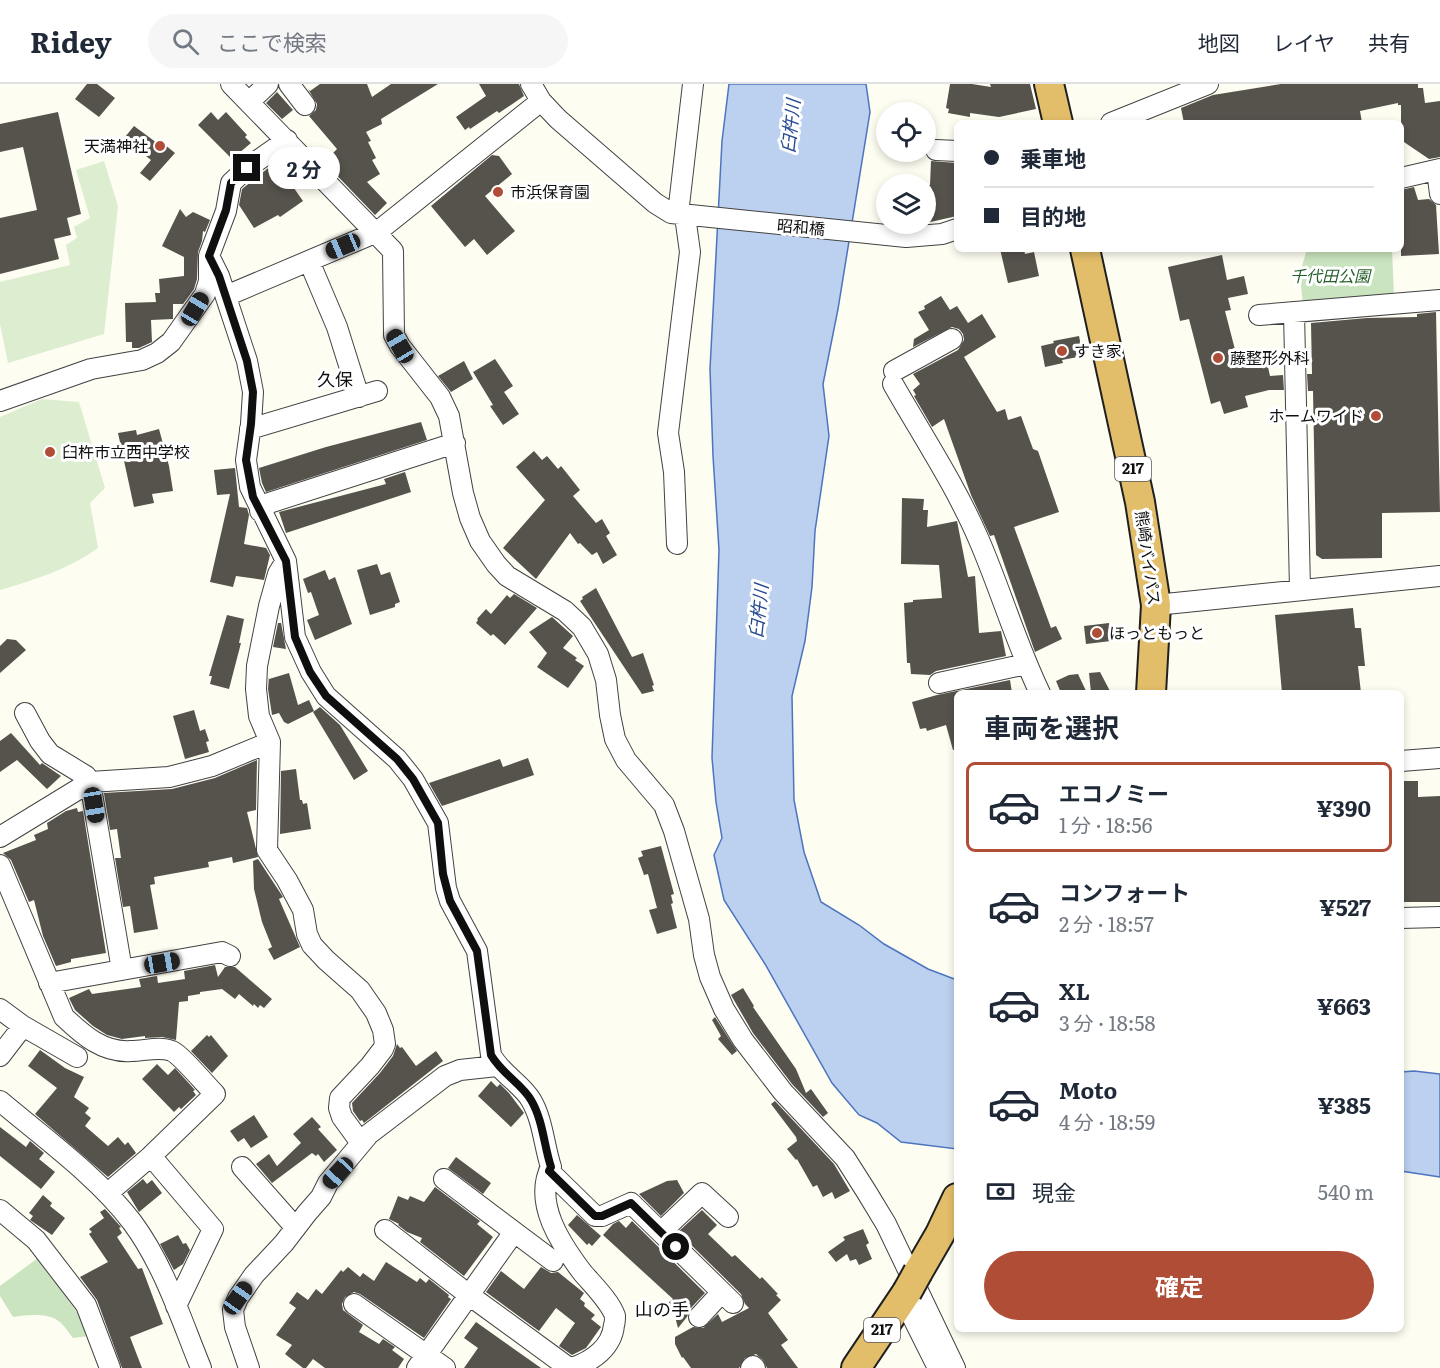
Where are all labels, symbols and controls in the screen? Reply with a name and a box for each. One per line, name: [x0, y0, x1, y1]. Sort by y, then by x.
search box: [148, 14, 568, 68]
text: Ridey: [30, 20, 112, 62]
icon: search: [169, 25, 202, 58]
text: ここで検索: [217, 25, 327, 58]
text: 地図: [1198, 26, 1240, 57]
text: レイヤ: [1273, 26, 1335, 57]
text: 共有: [1368, 26, 1410, 57]
water label: 臼杵川: [773, 96, 806, 154]
map controls: [876, 102, 936, 234]
button: locate: [876, 102, 936, 162]
place label: 天満神社: [84, 133, 148, 157]
marker: 天満神社: [153, 139, 167, 153]
text: 乗車地: [1020, 141, 1086, 174]
callout: 2 分: [268, 147, 340, 189]
text: 2 分: [287, 153, 321, 183]
route end: [233, 154, 260, 181]
button: layers: [876, 174, 936, 234]
place label: 市浜保育園: [510, 179, 590, 203]
marker: 市浜保育園: [491, 185, 505, 199]
text: 目的地: [1020, 199, 1086, 232]
street label: 昭和橋: [776, 212, 826, 240]
car: [323, 231, 363, 261]
park label: 千代田公園: [1290, 263, 1372, 287]
car: [178, 289, 212, 329]
car: [383, 326, 417, 366]
place label: すき家: [1074, 338, 1122, 362]
marker: すき家: [1055, 344, 1069, 358]
place label: 藤整形外科: [1230, 345, 1310, 369]
marker: 藤整形外科: [1211, 351, 1225, 365]
district label: 久保: [317, 365, 353, 392]
place label: ホームワイド: [1268, 403, 1364, 427]
marker: ホームワイド: [1369, 409, 1383, 423]
place label: 臼杵市立西中学校: [62, 439, 190, 463]
marker: 臼杵市立西中学校: [43, 445, 57, 459]
road number: 217: [1115, 457, 1151, 481]
street label: 熊崎バイパス: [1130, 509, 1168, 607]
water label: 臼杵川: [741, 581, 774, 639]
place label: ほっともっと: [1109, 620, 1205, 644]
marker: ほっともっと: [1090, 626, 1104, 640]
text: 車両を選択: [984, 706, 1119, 746]
text: エコノミー: [1059, 776, 1169, 809]
icon: car: [987, 780, 1041, 834]
car: [82, 786, 106, 824]
text: ¥390: [1316, 791, 1371, 824]
text: 1 分 · 18:56: [1059, 809, 1153, 839]
text: コンフォート: [1059, 875, 1190, 908]
icon: car: [987, 879, 1041, 933]
text: ¥527: [1319, 890, 1371, 923]
text: 2 分 · 18:57: [1059, 908, 1154, 938]
car: [143, 951, 181, 975]
text: XL: [1059, 974, 1090, 1007]
icon: car: [987, 978, 1041, 1032]
text: ¥663: [1317, 989, 1371, 1022]
text: 3 分 · 18:58: [1059, 1007, 1156, 1037]
text: Moto: [1059, 1073, 1117, 1106]
icon: car: [987, 1077, 1041, 1131]
text: ¥385: [1317, 1088, 1371, 1121]
text: 4 分 · 18:59: [1059, 1106, 1155, 1136]
car: [319, 1154, 357, 1192]
icon: cash: [984, 1175, 1017, 1208]
text: 現金: [1032, 1175, 1076, 1208]
text: 540 m: [1318, 1176, 1374, 1206]
route start: [662, 1233, 689, 1260]
button: 確定: [984, 1251, 1374, 1320]
car: [220, 1278, 256, 1318]
district label: 山の手: [635, 1295, 689, 1322]
road number: 217: [864, 1318, 900, 1342]

